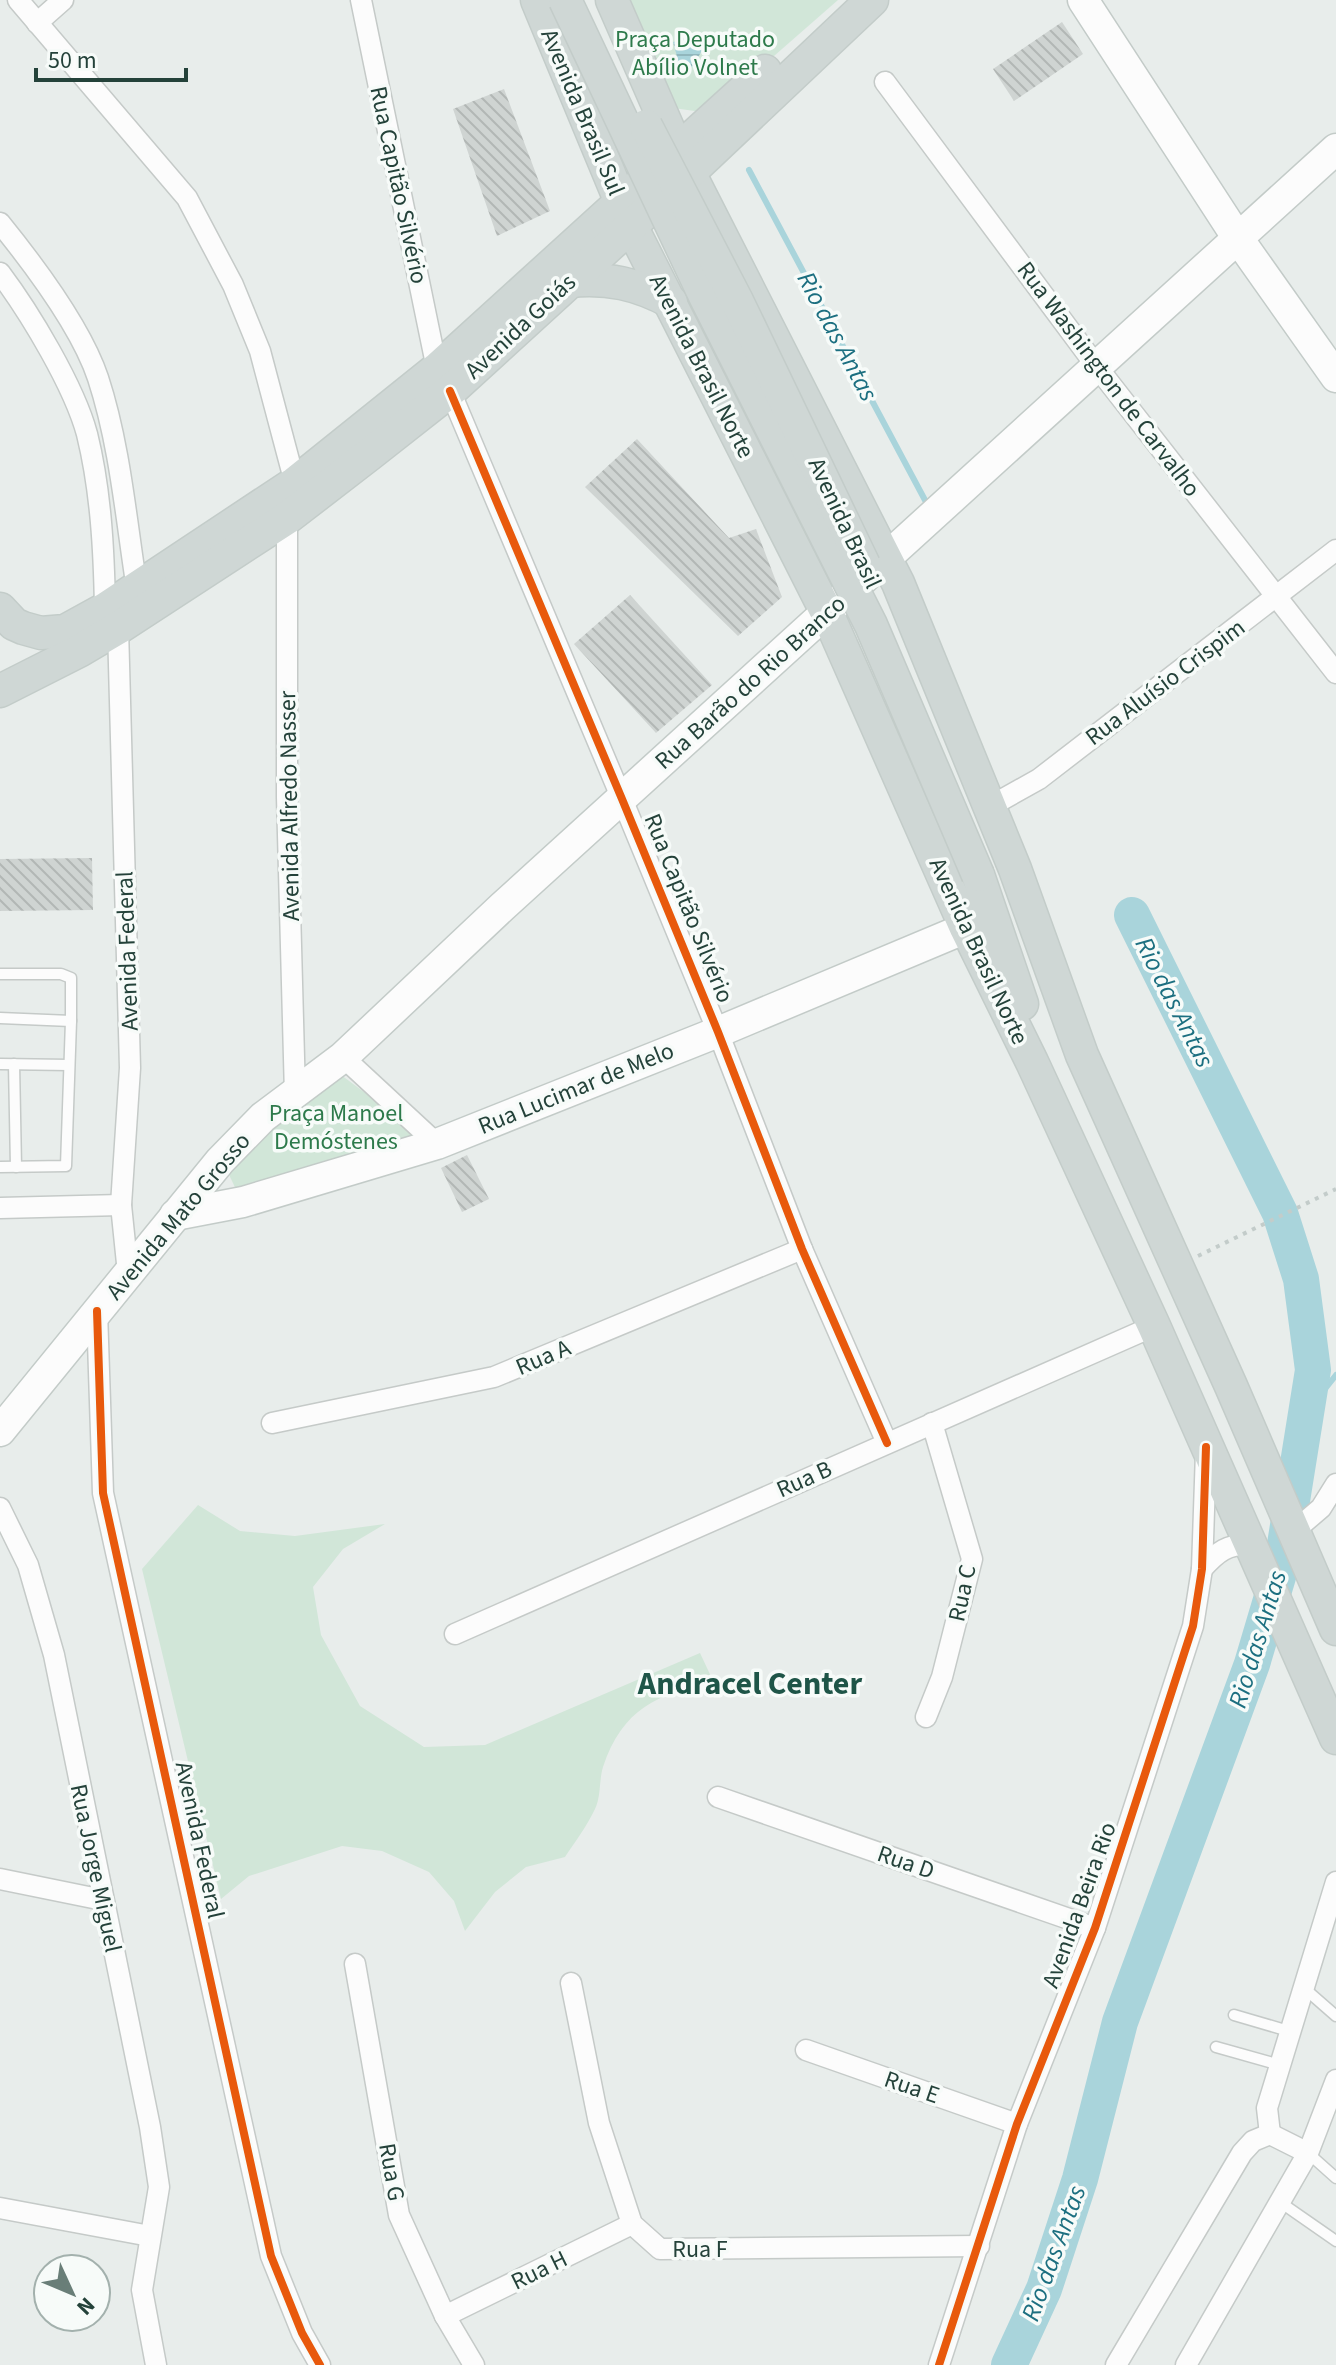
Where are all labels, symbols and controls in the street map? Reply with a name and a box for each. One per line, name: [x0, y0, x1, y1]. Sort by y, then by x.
park label: Praça Deputado Abílio Volnet: [615, 22, 775, 85]
street label: Avenida Brasil Sul: [532, 23, 633, 201]
scale bar: [36, 32, 186, 82]
text: 50 m: [48, 43, 97, 78]
street label: Rua Capitão Silvério: [360, 83, 437, 287]
street label: Rua Washington de Carvalho: [1008, 254, 1209, 504]
street label: Avenida Goiás: [457, 265, 584, 387]
water label: Rio das Antas: [788, 265, 887, 408]
street label: Avenida Brasil Norte: [640, 268, 763, 464]
street label: Avenida Brasil: [799, 452, 890, 595]
street label: Rua Barão do Rio Branco: [647, 587, 854, 778]
street label: Rua Aluísio Crispim: [1078, 610, 1253, 754]
street label: Avenida Alfredo Nasser: [270, 690, 309, 921]
street label: Rua Capitão Silvério: [635, 808, 742, 1008]
street label: Avenida Brasil Norte: [920, 852, 1037, 1050]
street label: Avenida Federal: [107, 871, 148, 1031]
water label: Rio das Antas: [1126, 931, 1223, 1074]
street label: Rua Lucimar de Melo: [473, 1033, 679, 1144]
park label: Praça Manoel Demóstenes: [269, 1096, 403, 1159]
street label: Avenida Mato Grosso: [98, 1125, 259, 1308]
street label: Rua A: [510, 1330, 576, 1385]
street label: Rua B: [771, 1452, 838, 1507]
street label: Rua C: [939, 1561, 986, 1625]
water label: Rio das Antas: [1219, 1566, 1296, 1712]
district label: Andracel Center: [637, 1661, 862, 1707]
street label: Avenida Federal: [166, 1758, 233, 1922]
street label: Rua Jorge Miguel: [61, 1781, 130, 1955]
street label: Avenida Beira Rio: [1033, 1817, 1126, 1993]
street label: Rua D: [873, 1836, 939, 1889]
street label: Rua E: [880, 2062, 944, 2113]
street label: Rua G: [369, 2140, 414, 2204]
water label: Rio das Antas: [1012, 2180, 1095, 2326]
street label: Rua F: [672, 2232, 728, 2267]
street label: Rua H: [505, 2242, 574, 2299]
north arrow: [32, 2253, 112, 2333]
text: N: [69, 2290, 102, 2323]

